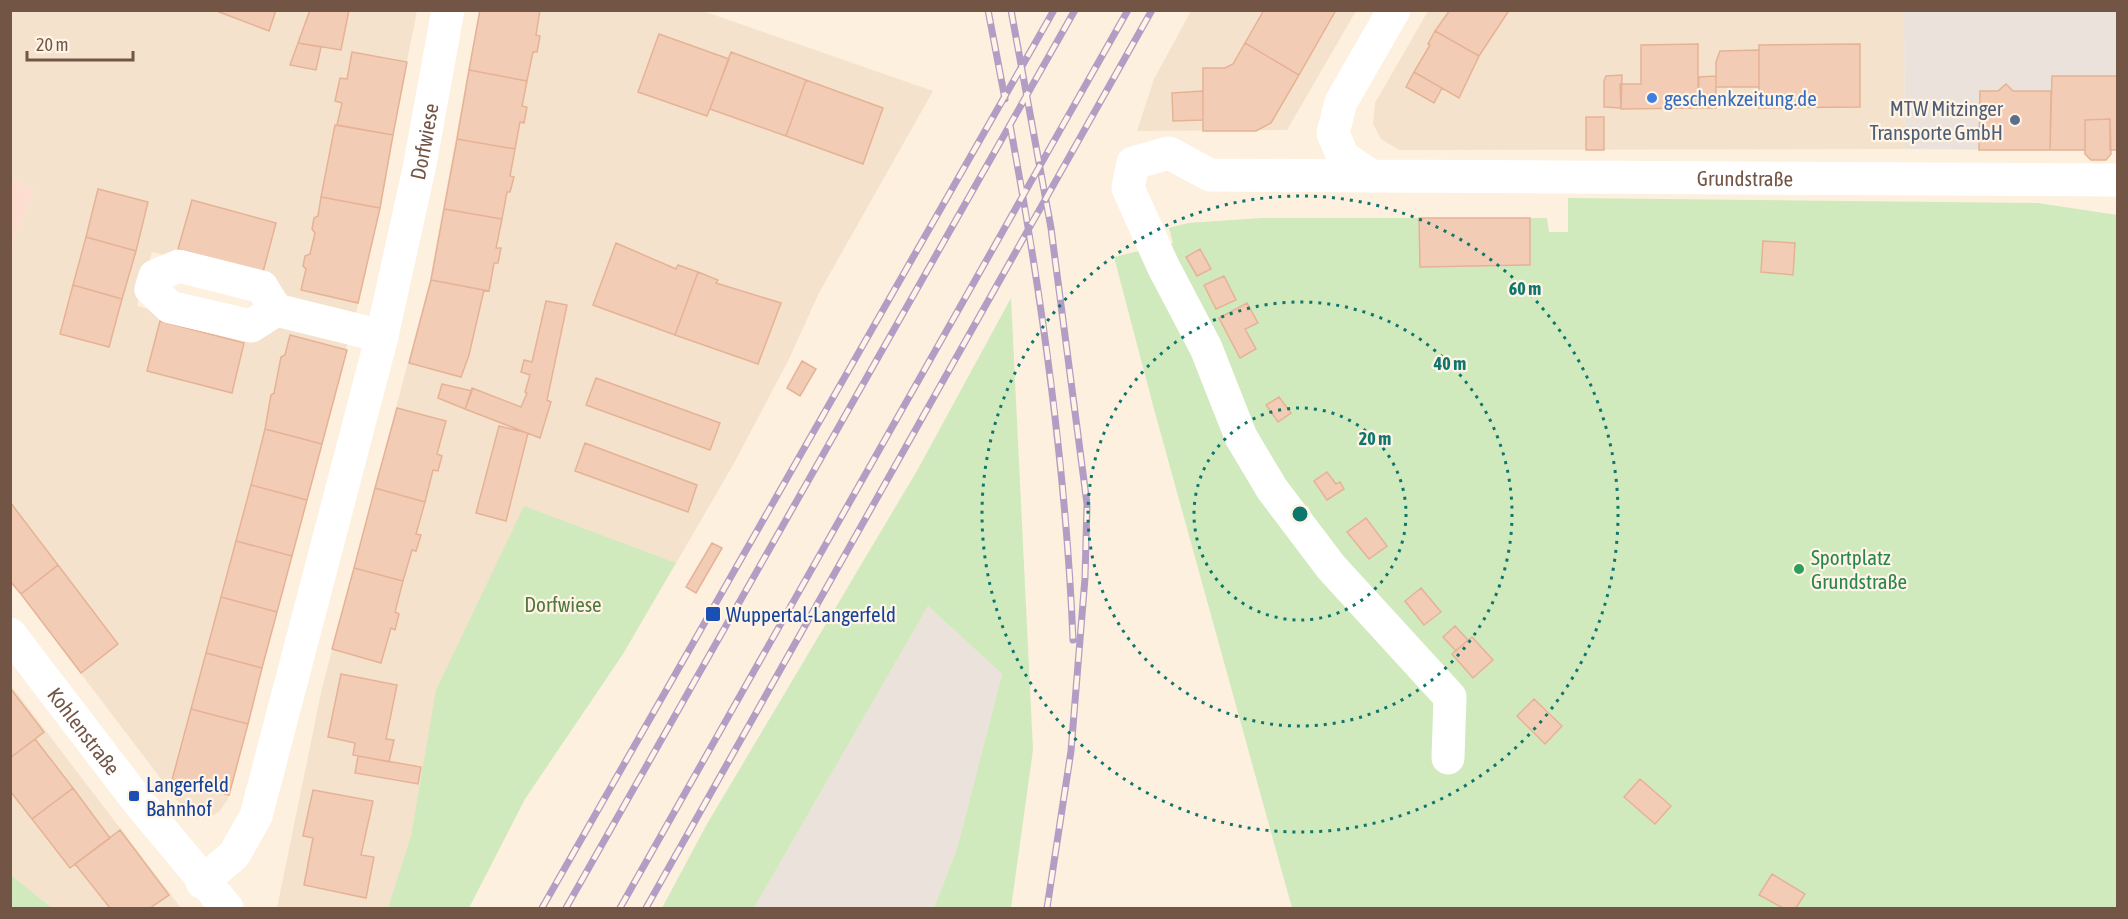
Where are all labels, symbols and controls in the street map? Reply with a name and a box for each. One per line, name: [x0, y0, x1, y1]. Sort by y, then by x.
scale bar: [27, 24, 134, 62]
text: 20 m: [36, 34, 68, 55]
place label: geschenkzeitung.de: [1664, 86, 1817, 110]
marker: geschenkzeitung.de: [1645, 91, 1659, 105]
place label: MTW Mitzinger Transporte GmbH: [1869, 96, 2004, 144]
street label: Dorfwiese: [405, 101, 443, 182]
marker: MTW Mitzinger Transporte GmbH: [2008, 113, 2022, 127]
street label: Grundstraße: [1697, 166, 1793, 190]
text: 60 m: [1509, 278, 1541, 299]
text: 40 m: [1433, 353, 1466, 374]
text: 20 m: [1359, 428, 1391, 449]
centre of rings: [1290, 504, 1310, 524]
place label: Sportplatz Grundstraße: [1811, 545, 1907, 593]
marker: Sportplatz Grundstraße: [1792, 562, 1806, 576]
park label: Dorfwiese: [524, 592, 602, 616]
place label: Wuppertal-Langerfeld: [726, 602, 896, 626]
marker: Wuppertal-Langerfeld: [704, 605, 722, 623]
street label: Kohlenstraße: [43, 683, 125, 779]
place label: Langerfeld Bahnhof: [146, 772, 229, 820]
marker: Langerfeld Bahnhof: [127, 789, 141, 803]

